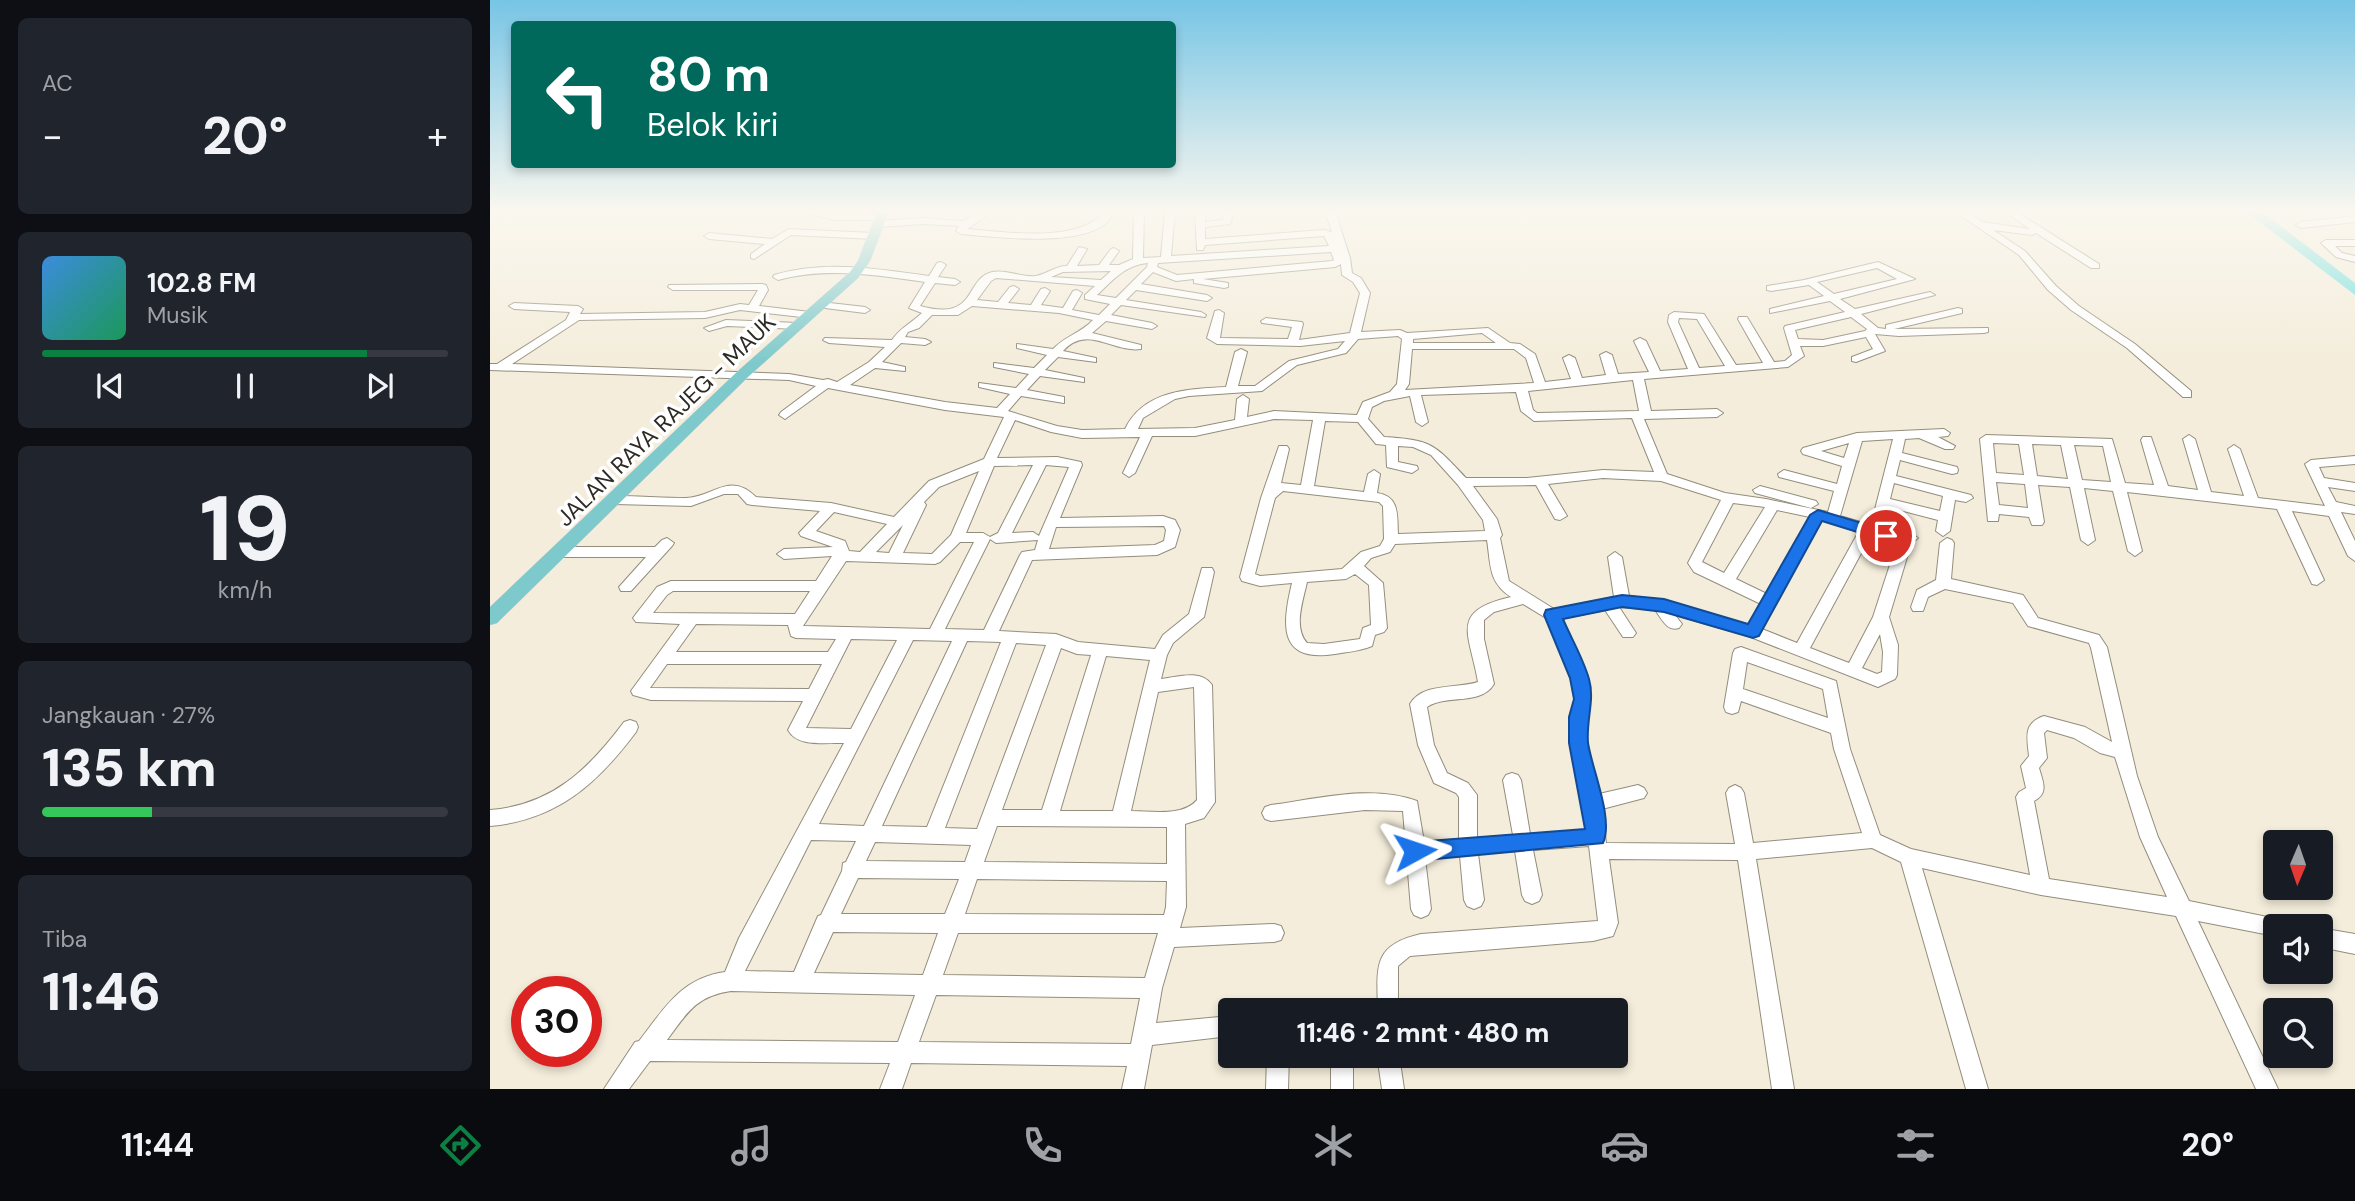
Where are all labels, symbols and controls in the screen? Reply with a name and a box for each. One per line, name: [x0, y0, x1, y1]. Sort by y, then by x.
text: 80 m: [647, 42, 770, 106]
icon: left: [532, 49, 623, 140]
text: AC: [42, 68, 73, 98]
text: 20°: [202, 102, 288, 170]
text: Belok kiri: [647, 104, 779, 146]
text: −: [42, 111, 63, 161]
text: +: [427, 111, 448, 161]
text: 102.8 FM: [147, 266, 256, 300]
text: Musik: [147, 300, 208, 330]
street label: JALAN RAYA RAJEG - MAUK: [550, 307, 782, 533]
icon: previous: [91, 367, 129, 405]
icon: pause: [226, 367, 264, 405]
icon: next: [361, 367, 399, 405]
text: 19: [200, 470, 290, 588]
pin: [1856, 506, 1916, 566]
icon: arrive: [1867, 517, 1905, 555]
text: km/h: [218, 575, 272, 605]
text: Jangkauan · 27%: [42, 700, 215, 730]
text: 135 km: [42, 734, 217, 802]
position arrow: [1378, 814, 1452, 888]
north arrow: [2263, 830, 2333, 900]
map controls: [2263, 830, 2333, 1068]
button: sound: [2263, 914, 2333, 984]
text: Tiba: [42, 924, 87, 954]
text: 11:46: [42, 958, 161, 1026]
speed limit sign: 30: [511, 976, 602, 1067]
button: search: [2263, 998, 2333, 1068]
text: 11:46 · 2 mnt · 480 m: [1297, 1016, 1549, 1050]
icon: directions: [436, 1121, 485, 1170]
icon: music: [727, 1121, 776, 1170]
icon: phone: [1018, 1121, 1067, 1170]
icon: climate: [1309, 1121, 1358, 1170]
icon: car: [1600, 1121, 1649, 1170]
icon: filters: [1891, 1121, 1940, 1170]
text: 11:44: [121, 1124, 194, 1166]
text: 20°: [2181, 1124, 2234, 1166]

